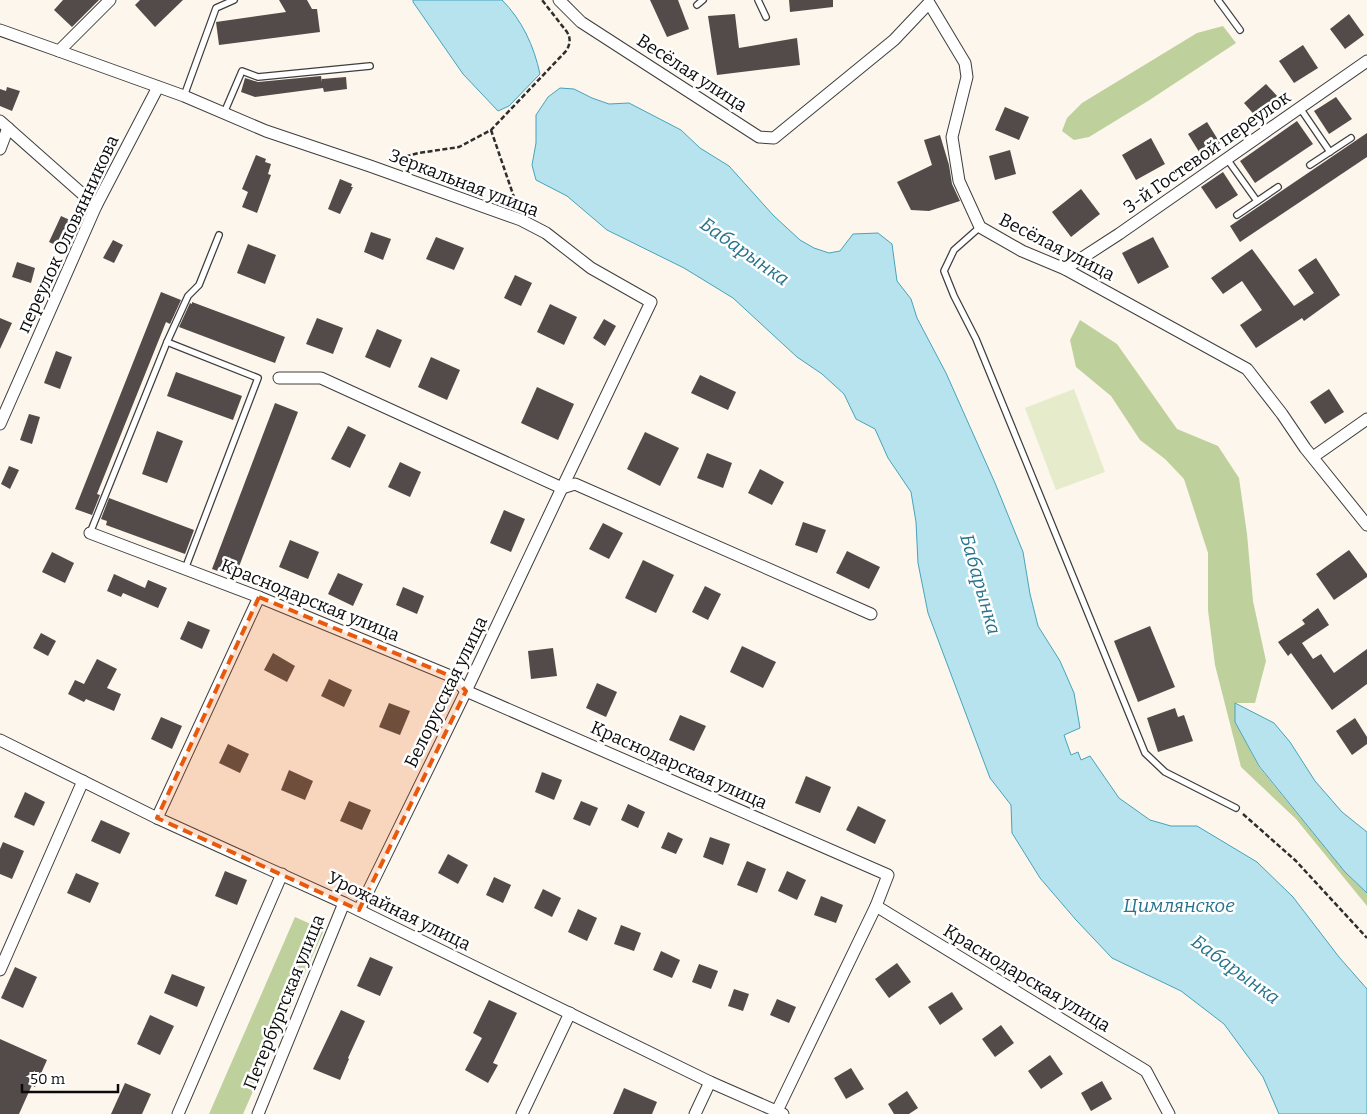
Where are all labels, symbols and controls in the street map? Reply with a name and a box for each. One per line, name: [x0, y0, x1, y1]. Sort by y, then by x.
street label: Весёлая улица: [633, 29, 751, 117]
street label: 3-й Гостевой переулок: [1119, 86, 1295, 218]
street label: переулок Оловянникова: [12, 131, 124, 336]
street label: Зеркальная улица: [386, 144, 542, 222]
street label: Весёлая улица: [996, 208, 1119, 286]
water label: Бабарынка: [696, 212, 794, 290]
water label: Бабарынка: [955, 531, 1006, 637]
street label: Краснодарская улица: [217, 554, 403, 646]
street label: Белорусская улица: [400, 613, 492, 771]
street label: Краснодарская улица: [587, 716, 771, 814]
street label: Урожайная улица: [324, 867, 474, 955]
water label: Цимлянское: [1123, 894, 1235, 917]
street label: Петербургская улица: [239, 911, 329, 1093]
street label: Краснодарская улица: [939, 919, 1115, 1037]
water label: Бабарынка: [1187, 930, 1284, 1009]
scale bar: [22, 1062, 119, 1094]
text: 50 m: [30, 1070, 66, 1088]

